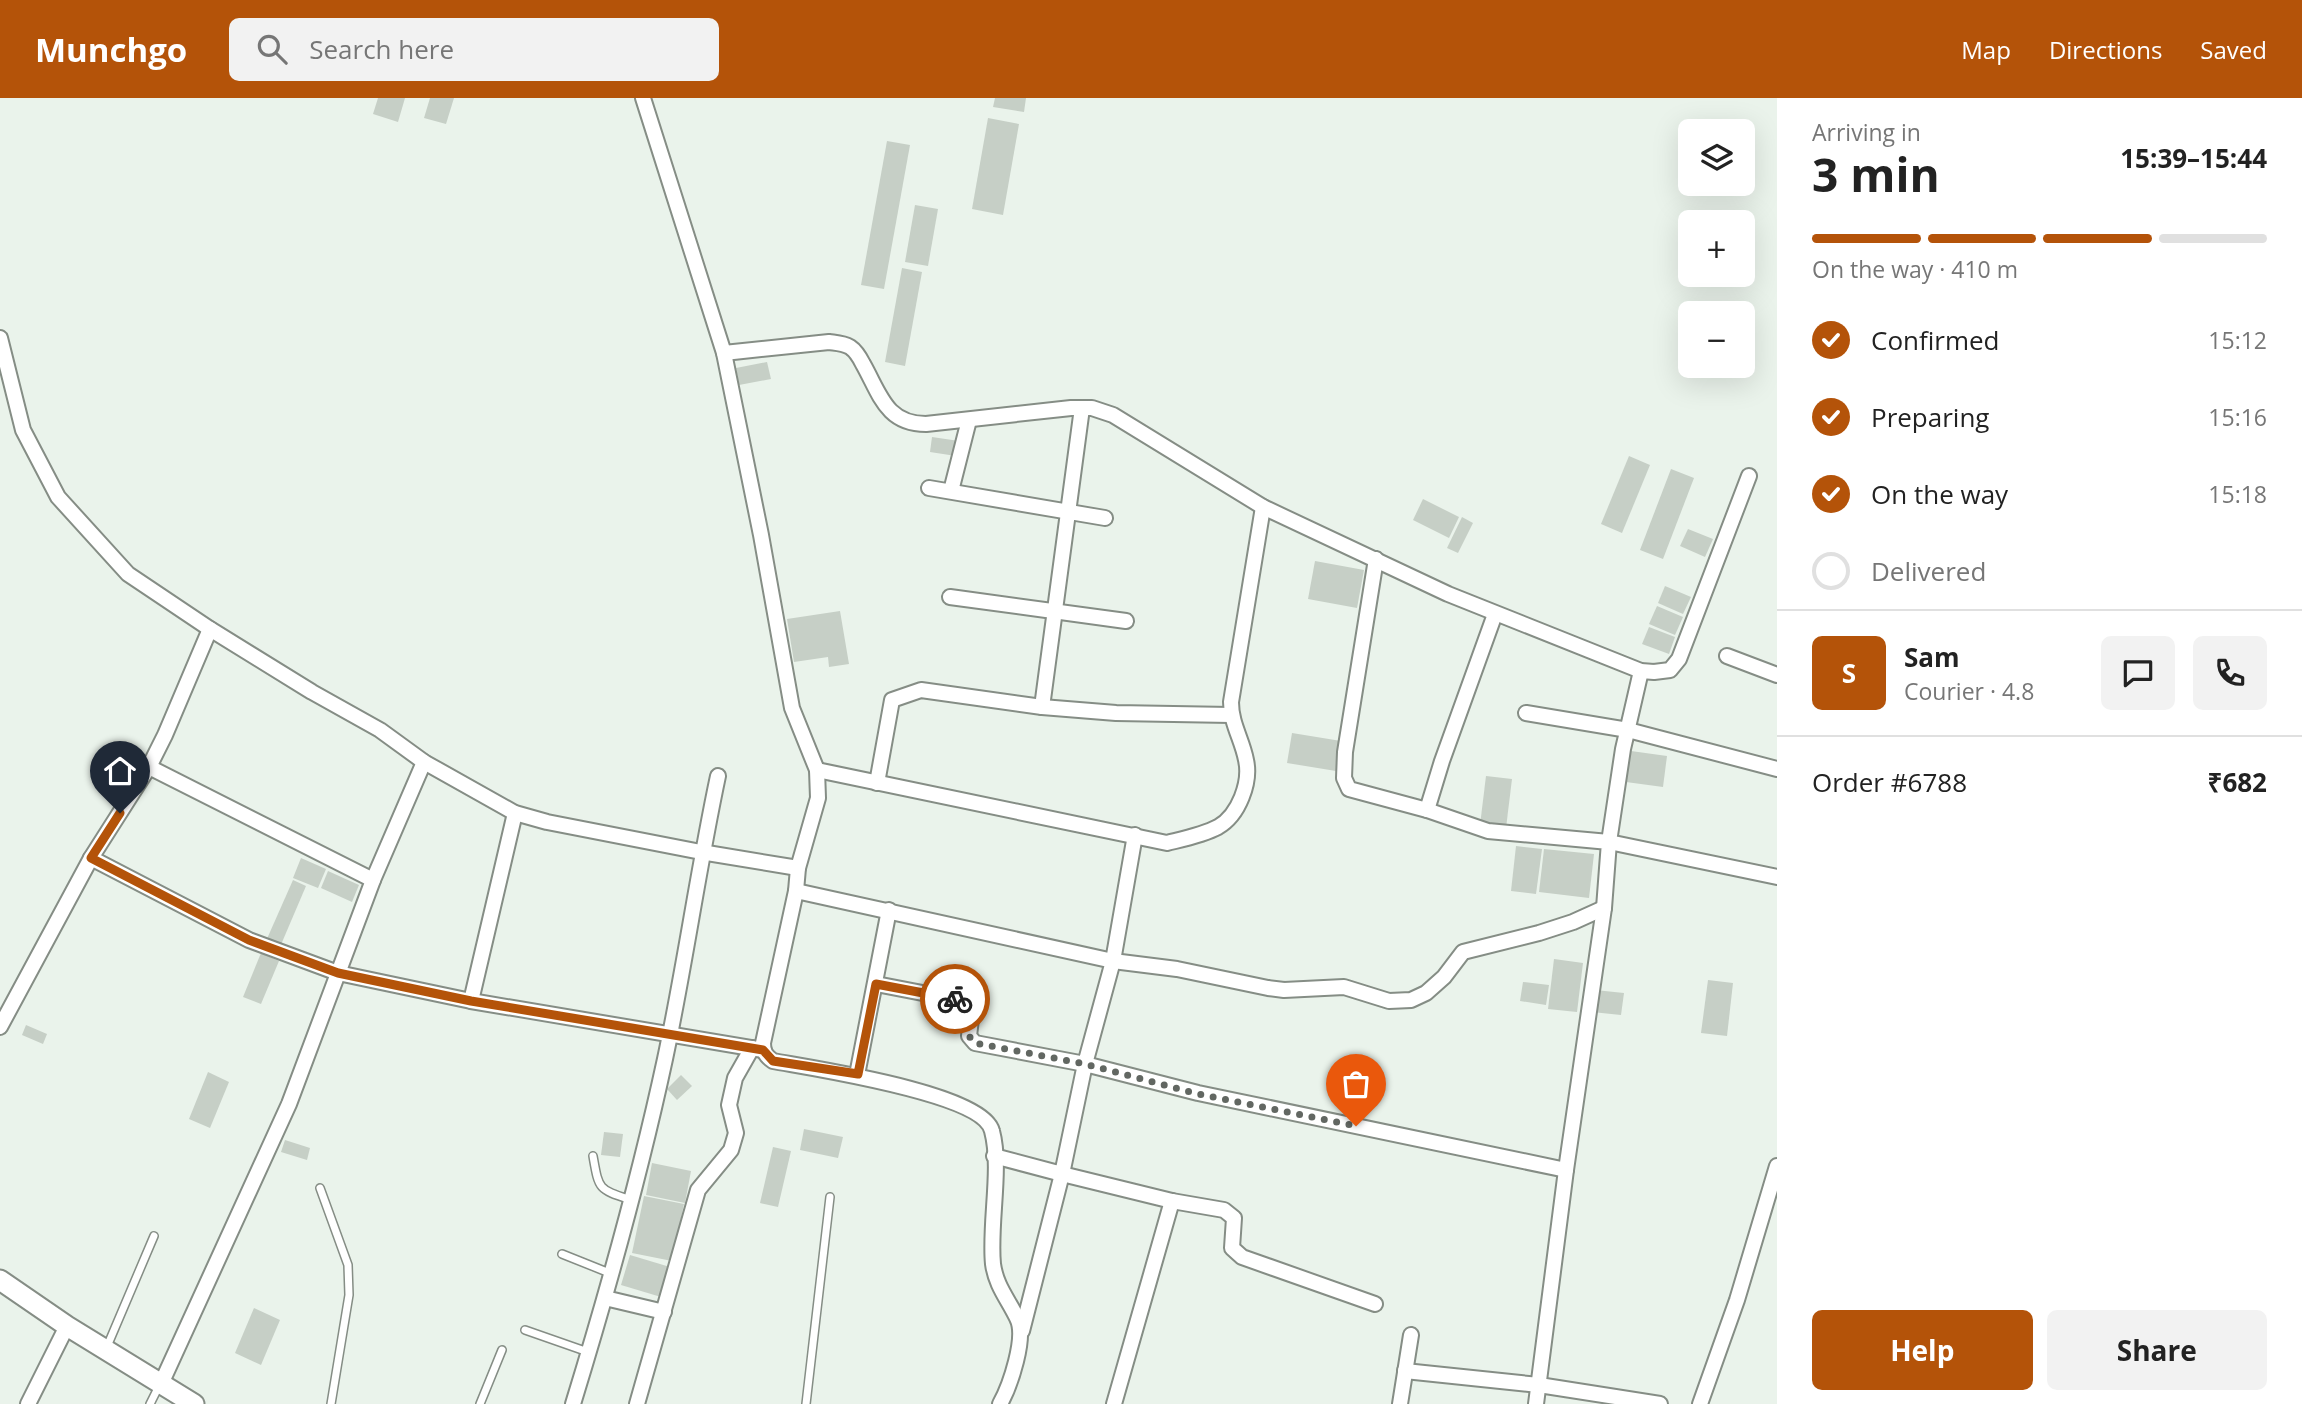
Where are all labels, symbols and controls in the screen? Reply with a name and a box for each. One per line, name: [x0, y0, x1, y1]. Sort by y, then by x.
search box: [229, 18, 719, 81]
text: Munchgo: [35, 27, 187, 72]
icon: search: [253, 30, 291, 68]
text: Search here: [309, 31, 454, 67]
text: Map: [1961, 33, 2011, 66]
text: Directions: [2049, 33, 2162, 66]
text: Saved: [2200, 33, 2267, 66]
text: Arriving in: [1812, 116, 1921, 148]
map controls: [1678, 119, 1755, 378]
button: layers: [1678, 119, 1755, 196]
text: 15:39–15:44: [2120, 140, 2267, 176]
text: 3 min: [1812, 143, 1940, 205]
button: +: [1678, 210, 1755, 287]
text: On the way · 410 m: [1812, 253, 2018, 285]
button: −: [1678, 301, 1755, 378]
icon: check: [1812, 321, 1850, 359]
text: Confirmed: [1871, 322, 1999, 358]
text: 15:12: [2208, 324, 2267, 356]
icon: check: [1812, 398, 1850, 436]
text: Preparing: [1871, 399, 1989, 435]
text: 15:16: [2208, 401, 2267, 433]
icon: check: [1812, 475, 1850, 513]
text: On the way: [1871, 476, 2008, 512]
text: 15:18: [2208, 478, 2267, 510]
text: Delivered: [1871, 553, 1986, 589]
button: chat: [2101, 636, 2175, 710]
button: phone: [2193, 636, 2267, 710]
text: Sam: [1904, 639, 1960, 675]
text: S: [1842, 655, 1856, 691]
text: Courier · 4.8: [1904, 675, 2034, 707]
pin: [90, 741, 150, 813]
icon: home: [101, 752, 139, 790]
text: Order #6788: [1812, 764, 1967, 800]
text: ₹682: [2208, 764, 2267, 800]
courier: [920, 964, 990, 1034]
icon: bike: [936, 980, 974, 1018]
pin: [1326, 1054, 1386, 1126]
icon: bag: [1337, 1065, 1375, 1103]
button: Help: [1812, 1310, 2033, 1390]
button: Share: [2047, 1310, 2267, 1390]

